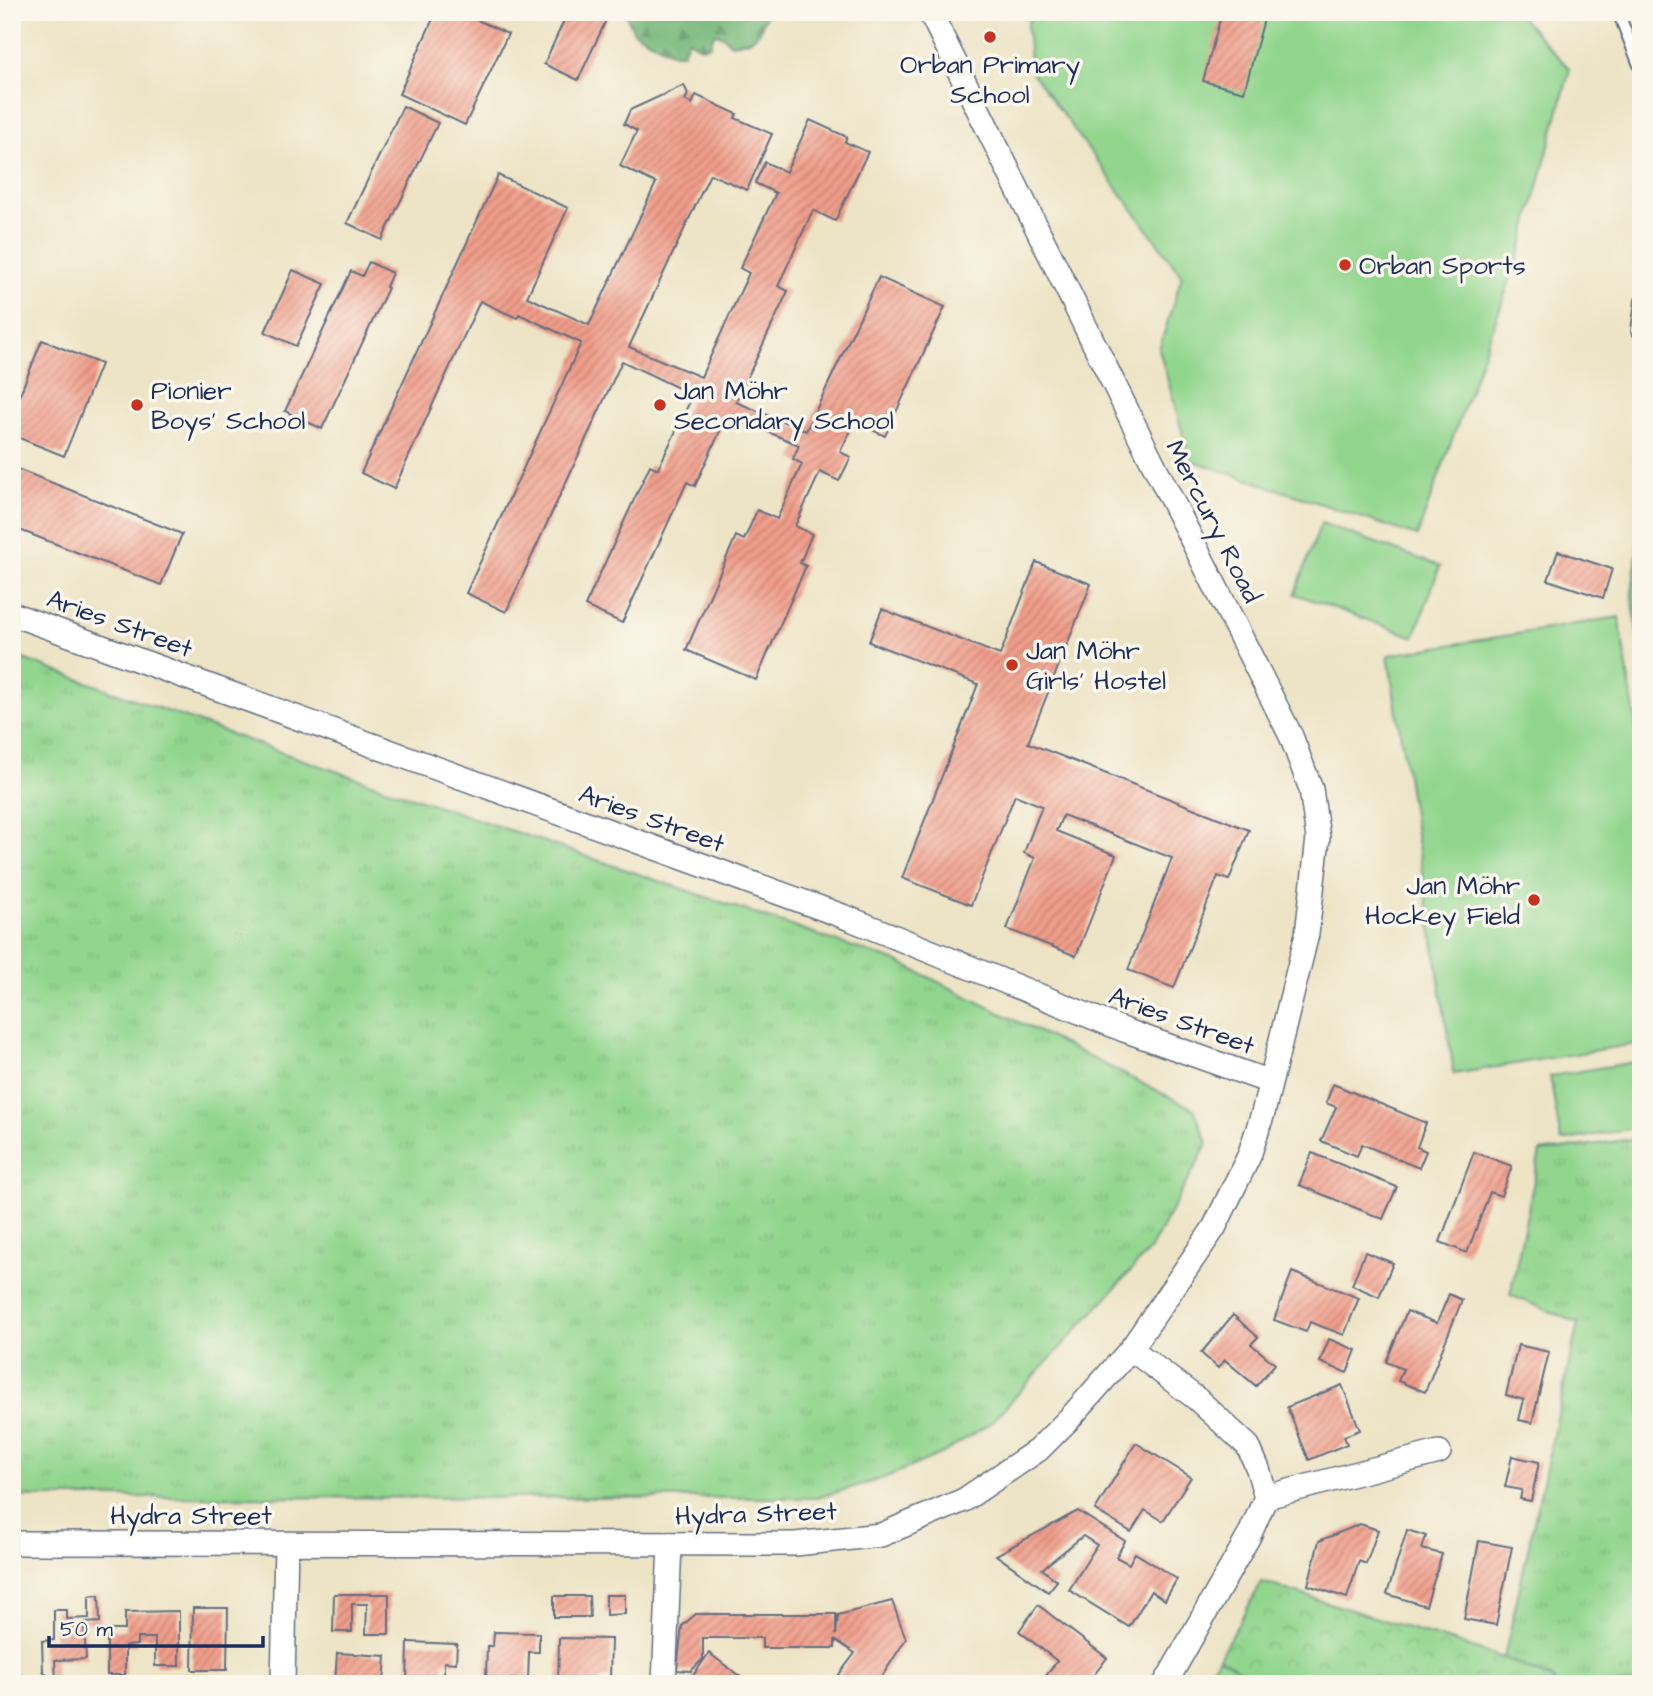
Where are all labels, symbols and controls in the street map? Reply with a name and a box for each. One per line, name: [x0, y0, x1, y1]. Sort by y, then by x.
marker: Orban Primary School: [982, 29, 998, 45]
place label: Orban Primary School: [900, 47, 1080, 113]
place label: Orban Sports: [1359, 248, 1526, 284]
marker: Orban Sports: [1337, 257, 1353, 273]
place label: Pionier Boys' School: [151, 373, 305, 441]
place label: Jan Möhr Secondary School: [674, 373, 894, 441]
marker: Pionier Boys' School: [129, 397, 145, 413]
marker: Jan Möhr Secondary School: [652, 397, 668, 413]
street label: Mercury Road: [1155, 434, 1270, 610]
street label: Aries Street: [42, 581, 198, 667]
place label: Jan Möhr Girls' Hostel: [1026, 633, 1166, 699]
marker: Jan Möhr Girls' Hostel: [1004, 657, 1020, 673]
street label: Aries Street: [574, 776, 730, 862]
place label: Jan Möhr Hockey Field: [1365, 868, 1520, 936]
marker: Jan Möhr Hockey Field: [1526, 892, 1542, 908]
street label: Aries Street: [1104, 978, 1260, 1064]
street label: Hydra Street: [675, 1493, 838, 1537]
street label: Hydra Street: [110, 1498, 272, 1536]
scale bar: [49, 1605, 262, 1649]
text: 50 m: [60, 1615, 114, 1644]

